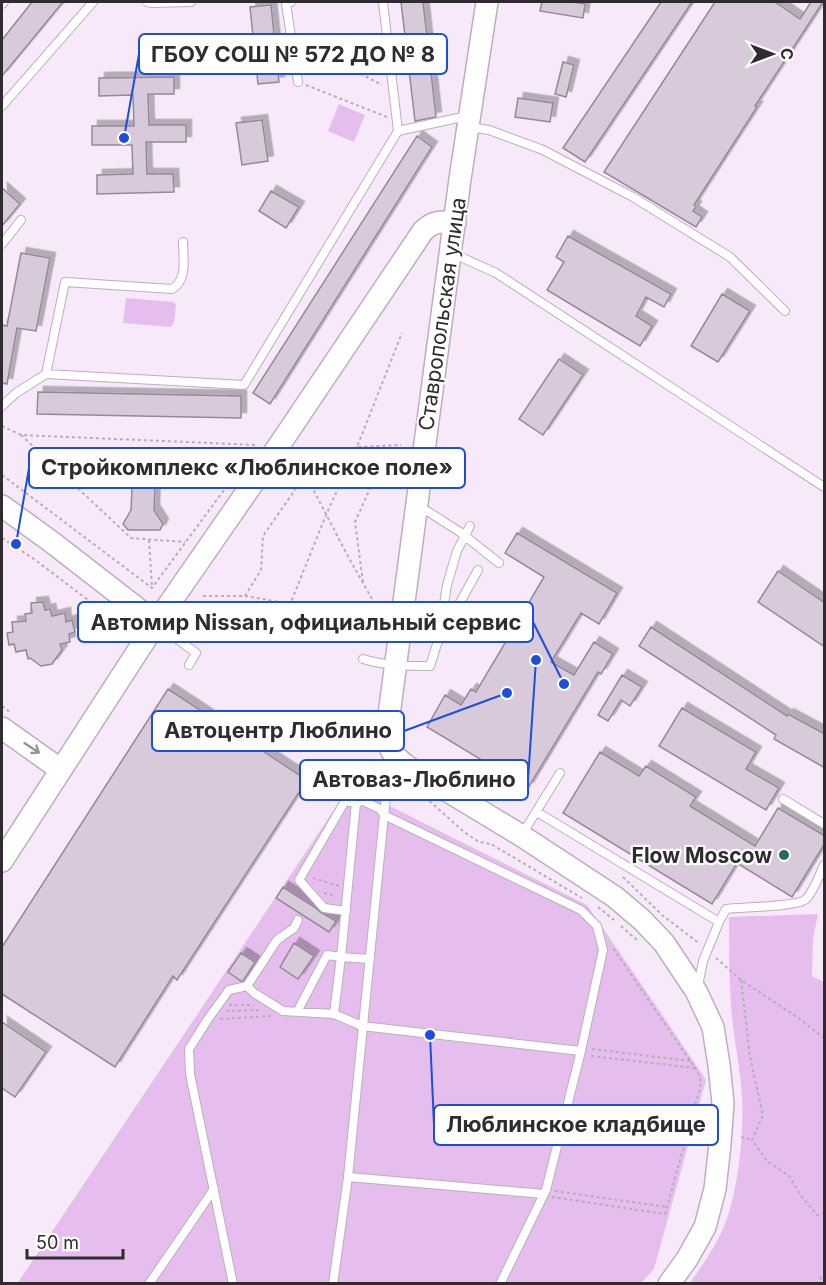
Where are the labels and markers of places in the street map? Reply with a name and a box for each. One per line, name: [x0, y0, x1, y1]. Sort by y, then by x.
callout: ГБОУ СОШ № 572 ДО № 8: [139, 34, 447, 74]
callout: Стройкомплекс «Люблинское поле»: [29, 448, 465, 488]
callout: Автомир Nissan, официальный сервис: [78, 602, 533, 642]
callout: Автоцентр Люблино: [152, 711, 404, 751]
callout: Автоваз-Люблино: [300, 760, 528, 800]
place label: Flow Moscow: [632, 843, 772, 868]
marker: Flow Moscow: [777, 848, 791, 862]
callout: Люблинское кладбище: [434, 1105, 718, 1145]

